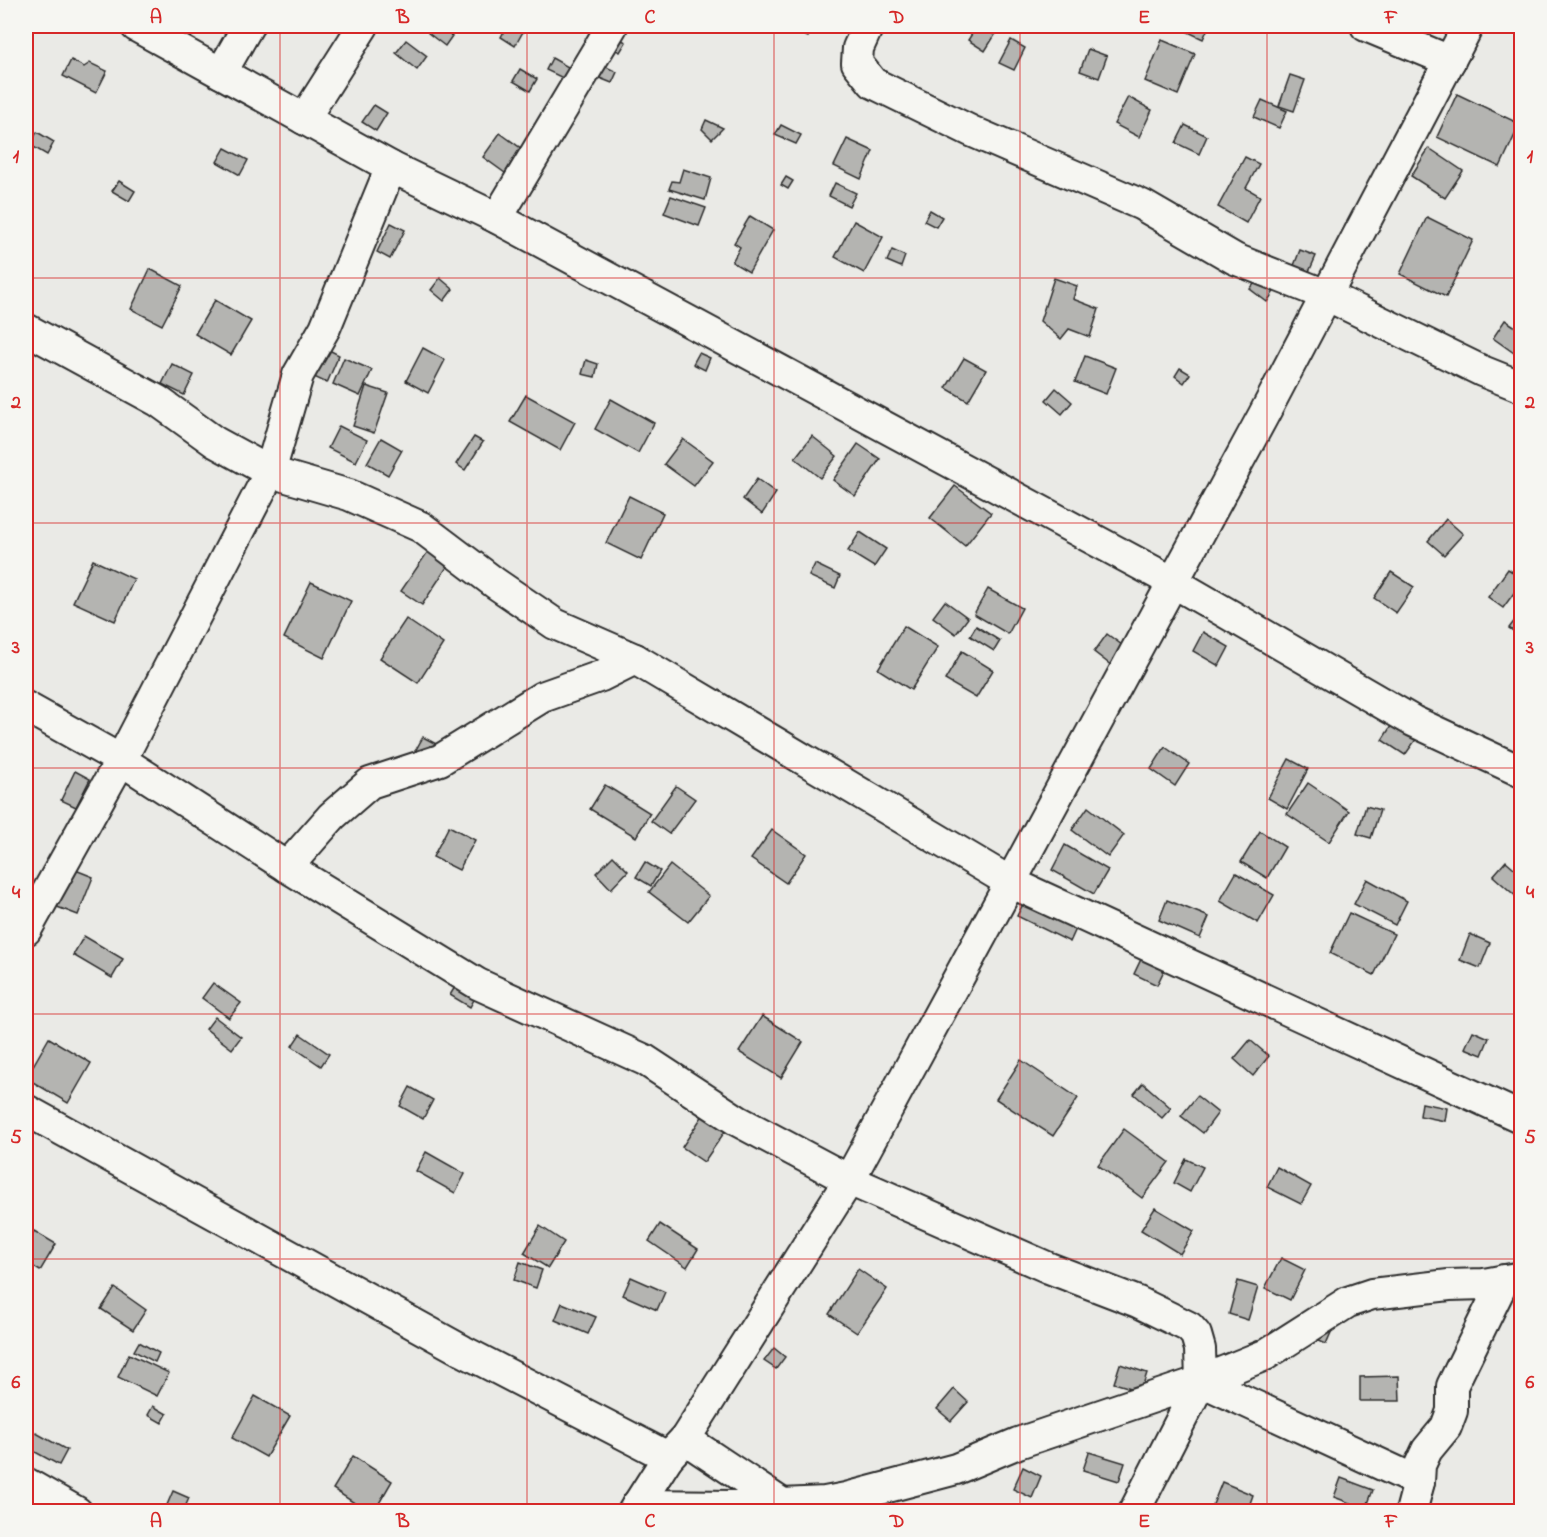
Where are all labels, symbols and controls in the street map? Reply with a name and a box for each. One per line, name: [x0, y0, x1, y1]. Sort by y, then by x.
text: A: [150, 4, 162, 33]
text: B: [395, 4, 410, 33]
text: C: [645, 4, 656, 33]
text: D: [889, 4, 904, 33]
text: E: [1138, 4, 1150, 33]
text: F: [1384, 4, 1398, 33]
text: 1: [13, 143, 20, 172]
text: 1: [1527, 143, 1534, 172]
text: 2: [10, 389, 21, 418]
text: 2: [1524, 389, 1535, 418]
text: 3: [11, 634, 20, 663]
text: 3: [1525, 634, 1534, 663]
text: 4: [12, 879, 21, 908]
text: 4: [1526, 879, 1535, 908]
text: 5: [10, 1124, 22, 1153]
text: 5: [1524, 1124, 1536, 1153]
text: 6: [12, 1369, 21, 1398]
text: 6: [1526, 1369, 1535, 1398]
text: A: [150, 1508, 162, 1537]
text: B: [395, 1508, 410, 1537]
text: C: [645, 1508, 656, 1537]
text: D: [889, 1508, 904, 1537]
text: E: [1138, 1508, 1150, 1537]
text: F: [1384, 1508, 1398, 1537]

